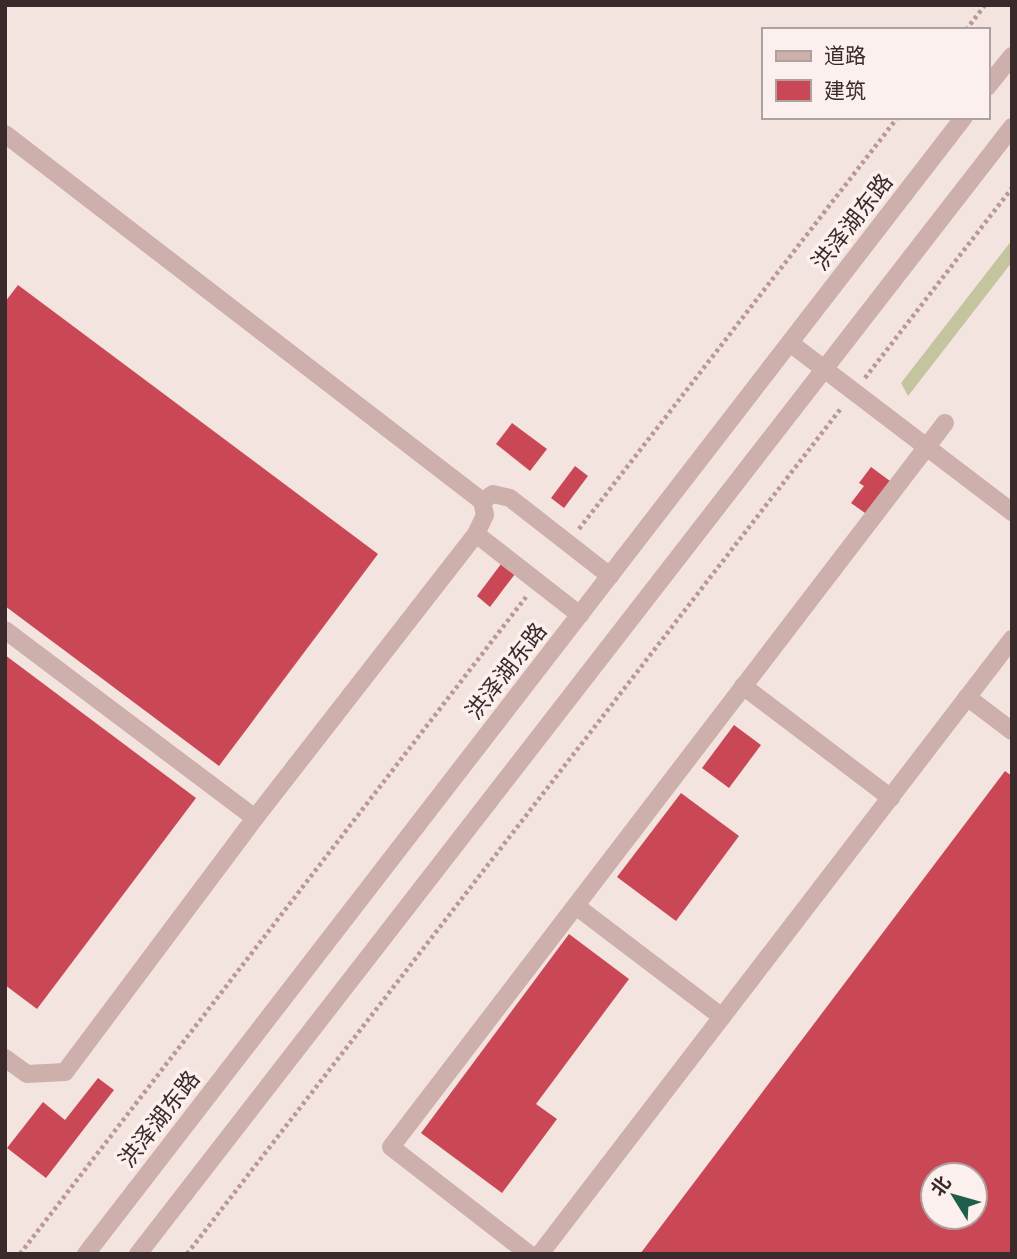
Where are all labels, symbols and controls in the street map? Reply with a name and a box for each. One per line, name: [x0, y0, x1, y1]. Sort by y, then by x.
legend: [762, 28, 989, 119]
text: 道路: [824, 42, 866, 68]
text: 建筑: [824, 77, 866, 103]
street label: 洪泽湖东路: [805, 167, 898, 276]
street label: 洪泽湖东路: [459, 616, 552, 725]
street label: 洪泽湖东路: [112, 1064, 205, 1173]
north arrow: [919, 1161, 989, 1231]
text: 北: [925, 1171, 956, 1201]

